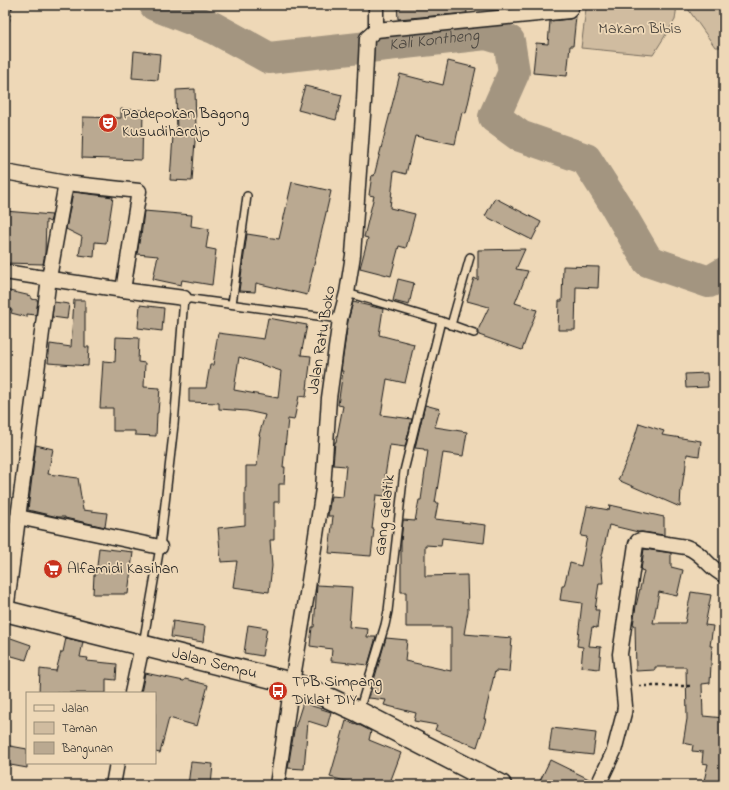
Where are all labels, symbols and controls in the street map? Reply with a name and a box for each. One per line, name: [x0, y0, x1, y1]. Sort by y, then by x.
park label: Makam Bibis: [598, 17, 682, 41]
water label: Kali Kontheng: [388, 22, 481, 57]
place label: Padepokan Bagong Kusudihardjo: [122, 102, 249, 144]
theatre icon: Padepokan Bagong Kusudihardjo: [97, 112, 119, 134]
street label: Jalan Ratu Boko: [302, 284, 342, 396]
street label: Gang Gelatik: [368, 472, 402, 557]
place label: Alfamidi Kasihan: [67, 557, 178, 581]
supermarket icon: Alfamidi Kasihan: [42, 558, 64, 580]
street label: Jalan Sempu: [169, 641, 260, 686]
place label: TPB Simpang Diklat DIY: [291, 670, 382, 712]
bus stop icon: TPB Simpang Diklat DIY: [267, 680, 289, 702]
legend: [26, 692, 156, 764]
text: Jalan: [62, 700, 89, 718]
text: Taman: [62, 720, 97, 738]
text: Bangunan: [61, 740, 113, 759]

